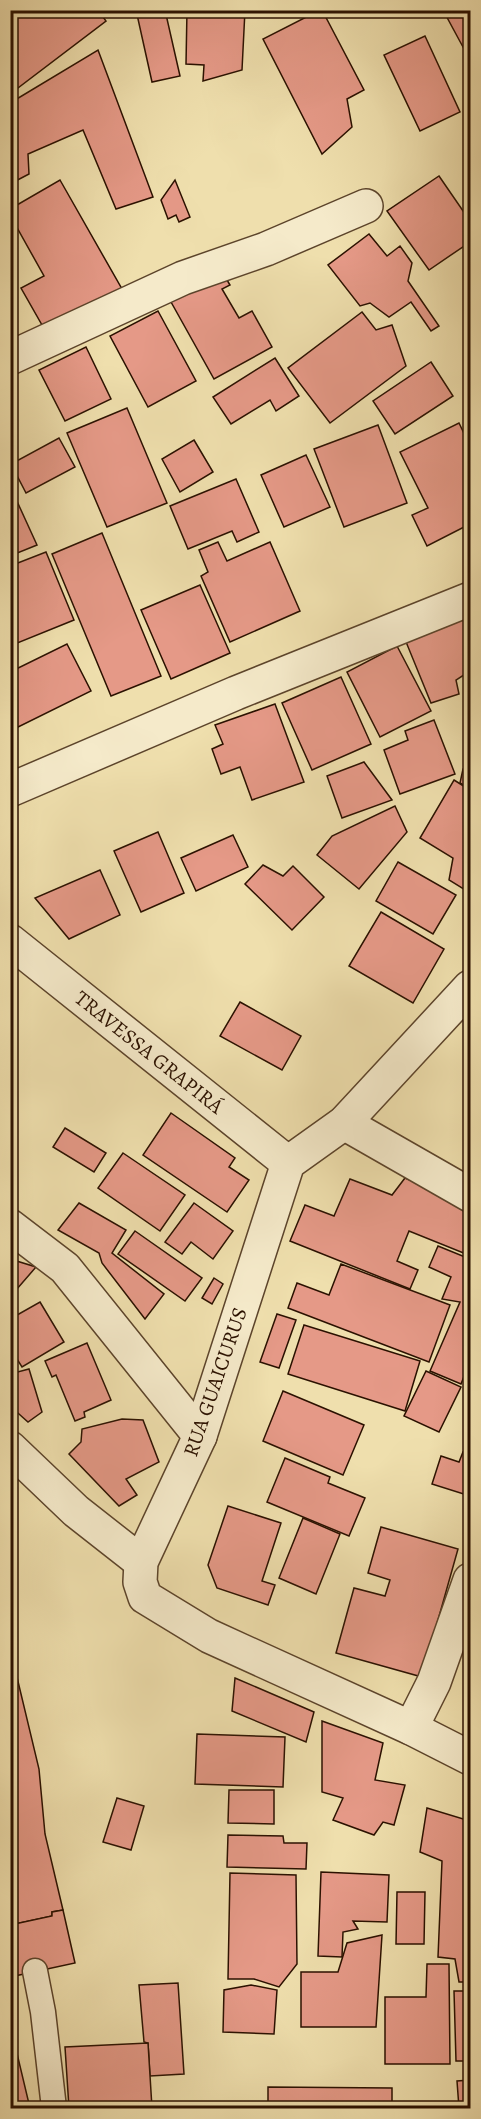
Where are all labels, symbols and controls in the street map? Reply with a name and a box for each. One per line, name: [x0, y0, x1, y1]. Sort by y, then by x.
street label: TRAVESSA GRAPIRÁ: [69, 984, 230, 1121]
street label: RUA GUAICURUS: [176, 1304, 254, 1460]

